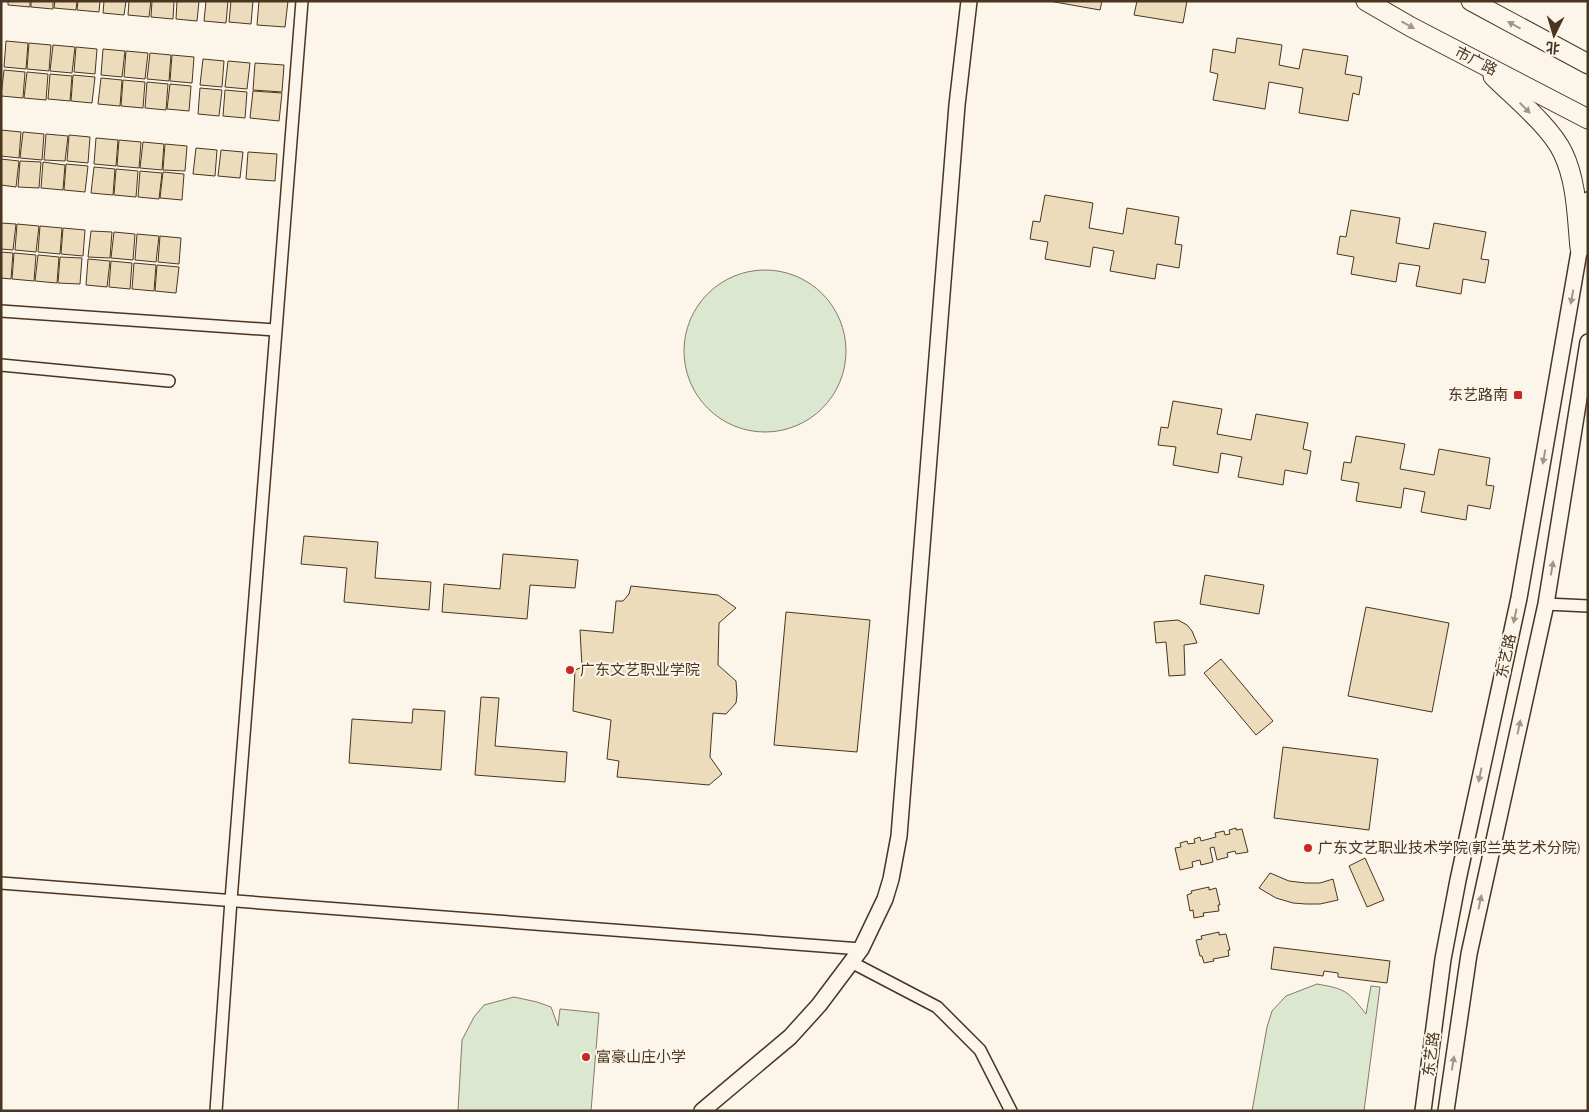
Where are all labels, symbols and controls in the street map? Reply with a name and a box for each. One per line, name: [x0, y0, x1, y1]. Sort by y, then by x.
north arrow: [1529, 10, 1579, 60]
one-way arrow: [1401, 21, 1415, 29]
one-way arrow: [1506, 21, 1521, 29]
text: 北: [1545, 36, 1561, 59]
street label: 市广路: [1450, 41, 1501, 82]
one-way arrow: [1519, 102, 1531, 114]
one-way arrow: [1568, 289, 1576, 305]
place label: 东艺路南: [1448, 384, 1508, 407]
marker: 东艺路南: [1512, 389, 1524, 401]
one-way arrow: [1539, 449, 1547, 465]
one-way arrow: [1548, 559, 1556, 575]
one-way arrow: [1511, 609, 1519, 624]
street label: 东艺路: [1491, 632, 1522, 681]
place label: 广东文艺职业学院: [580, 659, 700, 682]
marker: 广东文艺职业学院: [564, 664, 576, 676]
one-way arrow: [1515, 719, 1523, 734]
one-way arrow: [1476, 768, 1484, 784]
place label: 广东文艺职业技术学院(郭兰英艺术分院): [1318, 837, 1581, 860]
marker: 广东文艺职业技术学院(郭兰英艺术分院): [1302, 842, 1314, 854]
one-way arrow: [1476, 895, 1484, 910]
street label: 东艺路: [1417, 1030, 1446, 1078]
place label: 富豪山庄小学: [596, 1046, 686, 1069]
marker: 富豪山庄小学: [580, 1051, 592, 1063]
one-way arrow: [1449, 1054, 1457, 1070]

